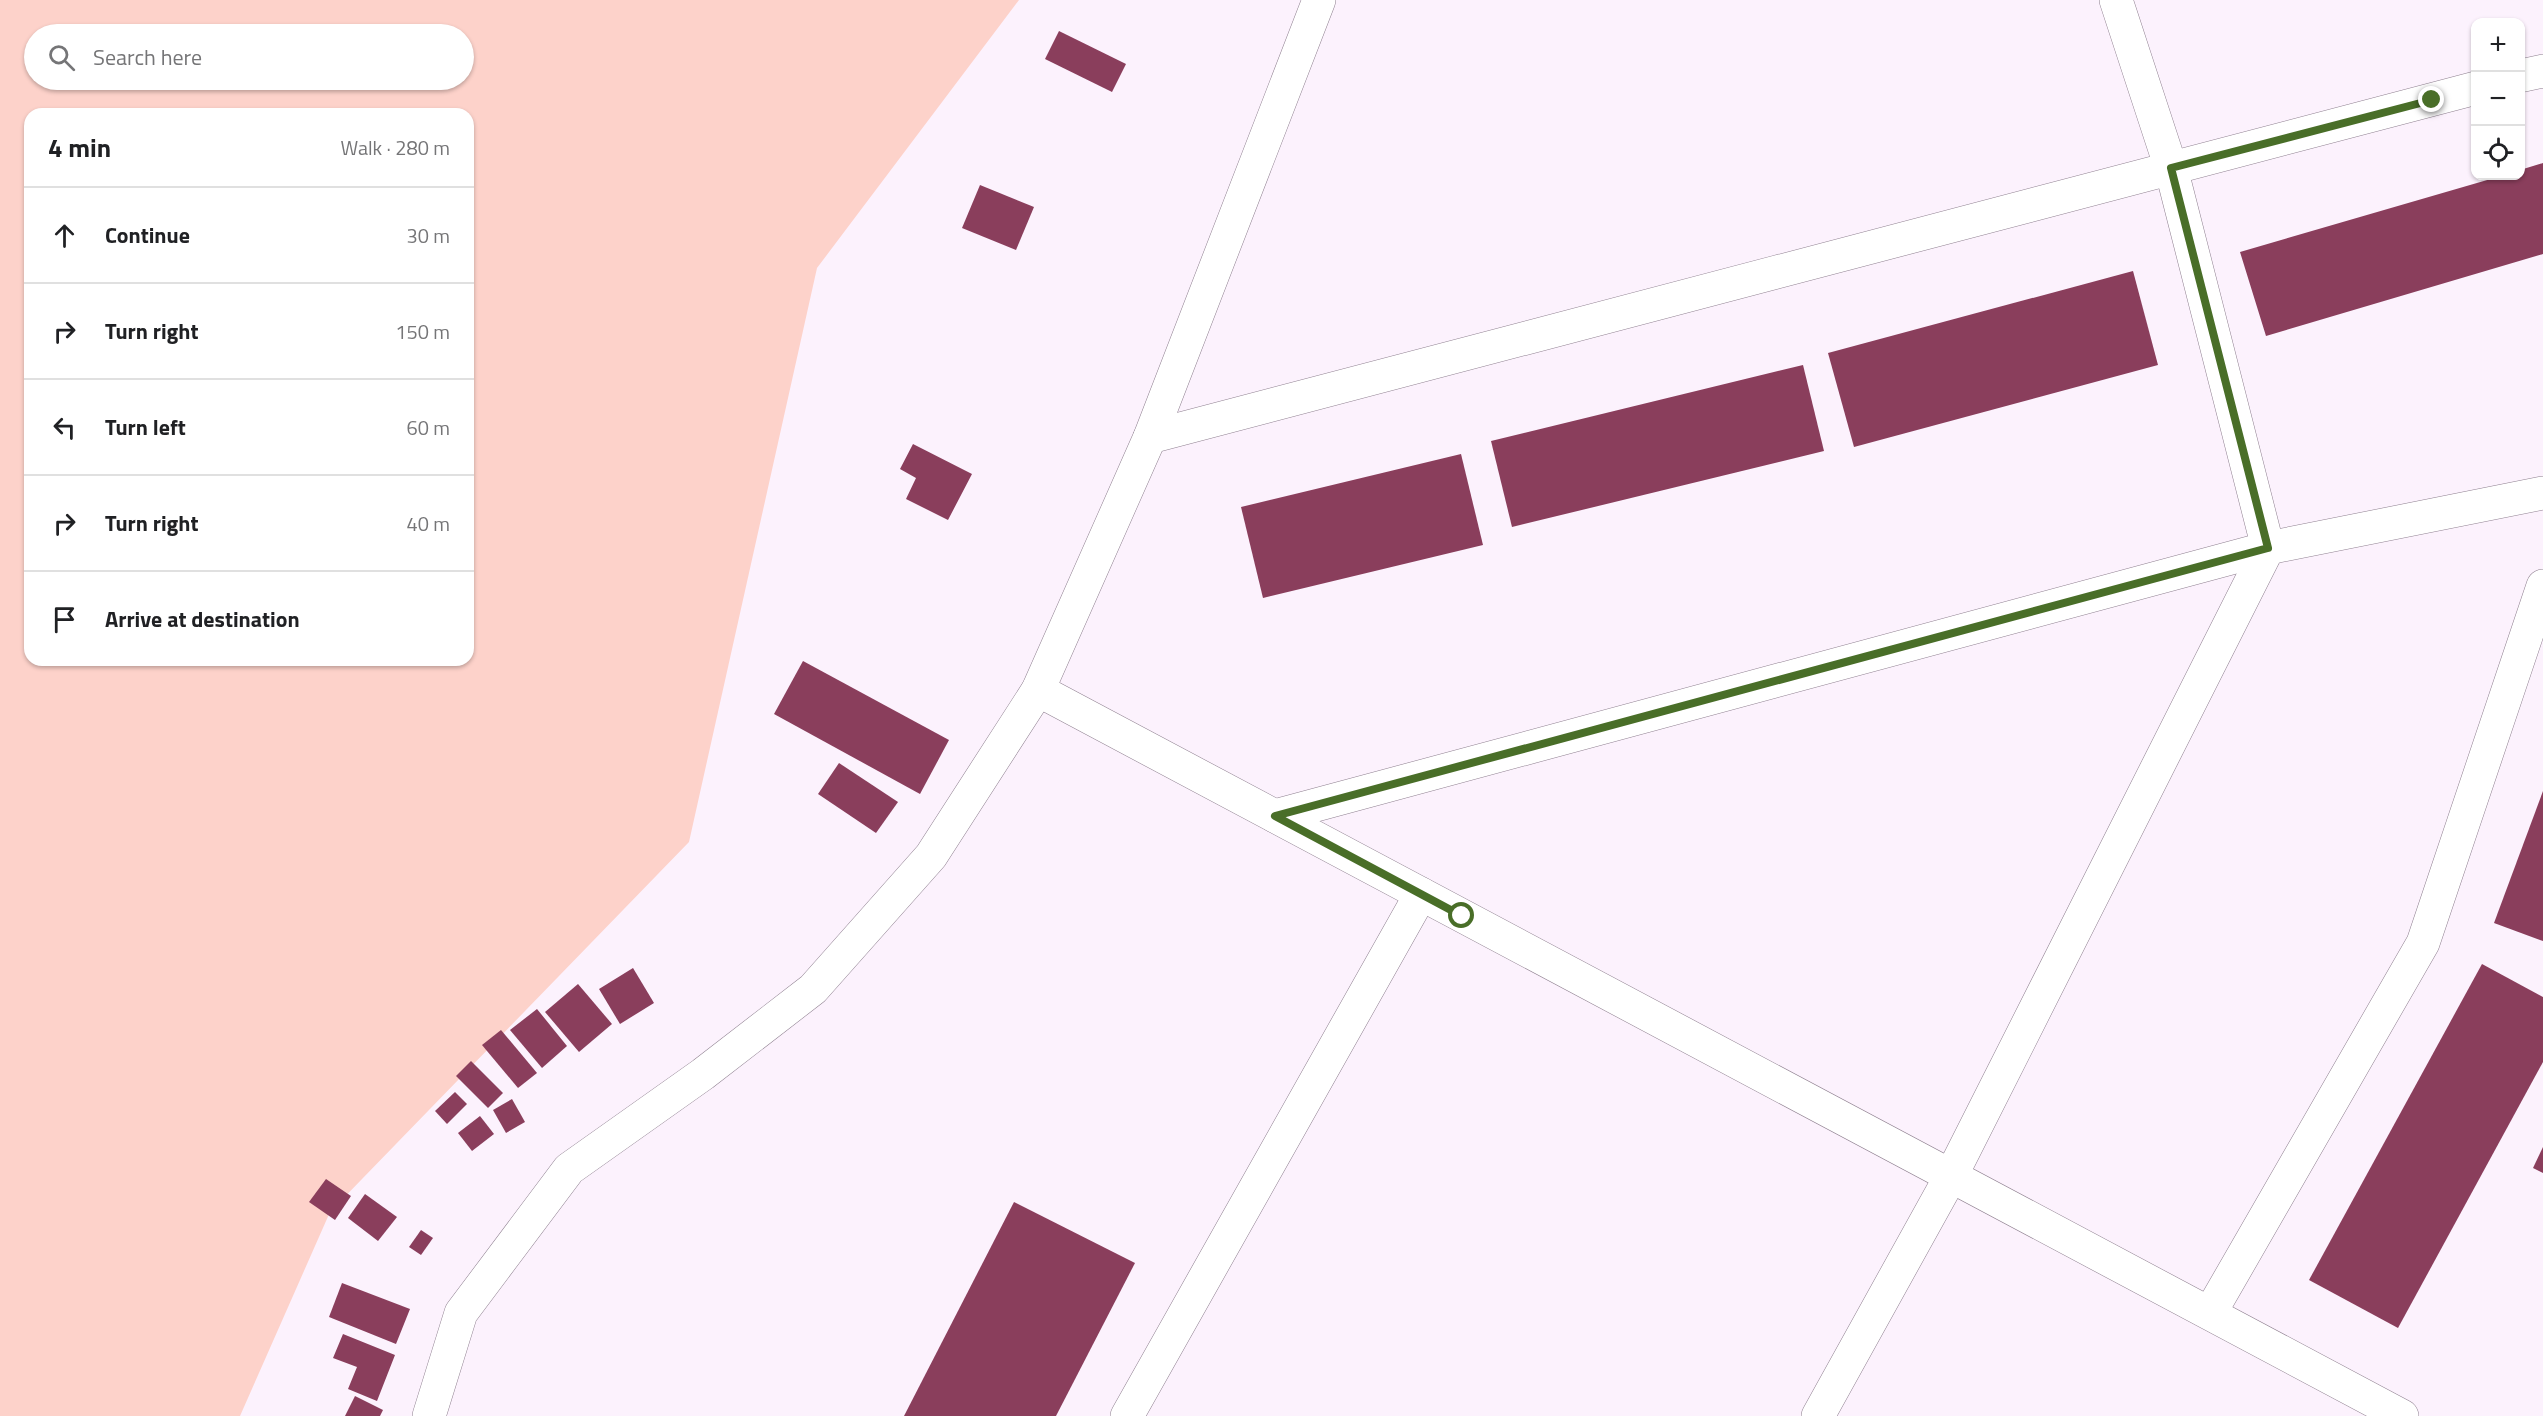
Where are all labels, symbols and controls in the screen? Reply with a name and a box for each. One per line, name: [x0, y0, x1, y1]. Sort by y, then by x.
map controls: [2471, 18, 2525, 180]
button: +: [2471, 18, 2525, 72]
search box: [24, 24, 474, 90]
text: Search here: [93, 40, 202, 74]
icon: search: [45, 41, 78, 74]
button: −: [2471, 72, 2525, 126]
route end: [2418, 86, 2444, 112]
button: locate: [2471, 126, 2525, 180]
text: 4 min: [48, 128, 111, 167]
text: Walk · 280 m: [341, 132, 450, 163]
text: Continue: [105, 218, 190, 252]
icon: ahead: [48, 219, 81, 252]
text: 30 m: [406, 220, 450, 251]
text: Turn right: [105, 314, 199, 348]
icon: right: [48, 315, 81, 348]
text: 150 m: [395, 316, 450, 347]
text: Turn left: [105, 410, 186, 444]
icon: left: [48, 411, 81, 444]
text: 60 m: [406, 412, 450, 443]
text: Turn right: [105, 506, 199, 540]
icon: right: [48, 507, 81, 540]
text: 40 m: [406, 508, 450, 539]
text: Arrive at destination: [105, 602, 300, 636]
icon: arrive: [48, 603, 81, 636]
route start: [1448, 902, 1474, 928]

